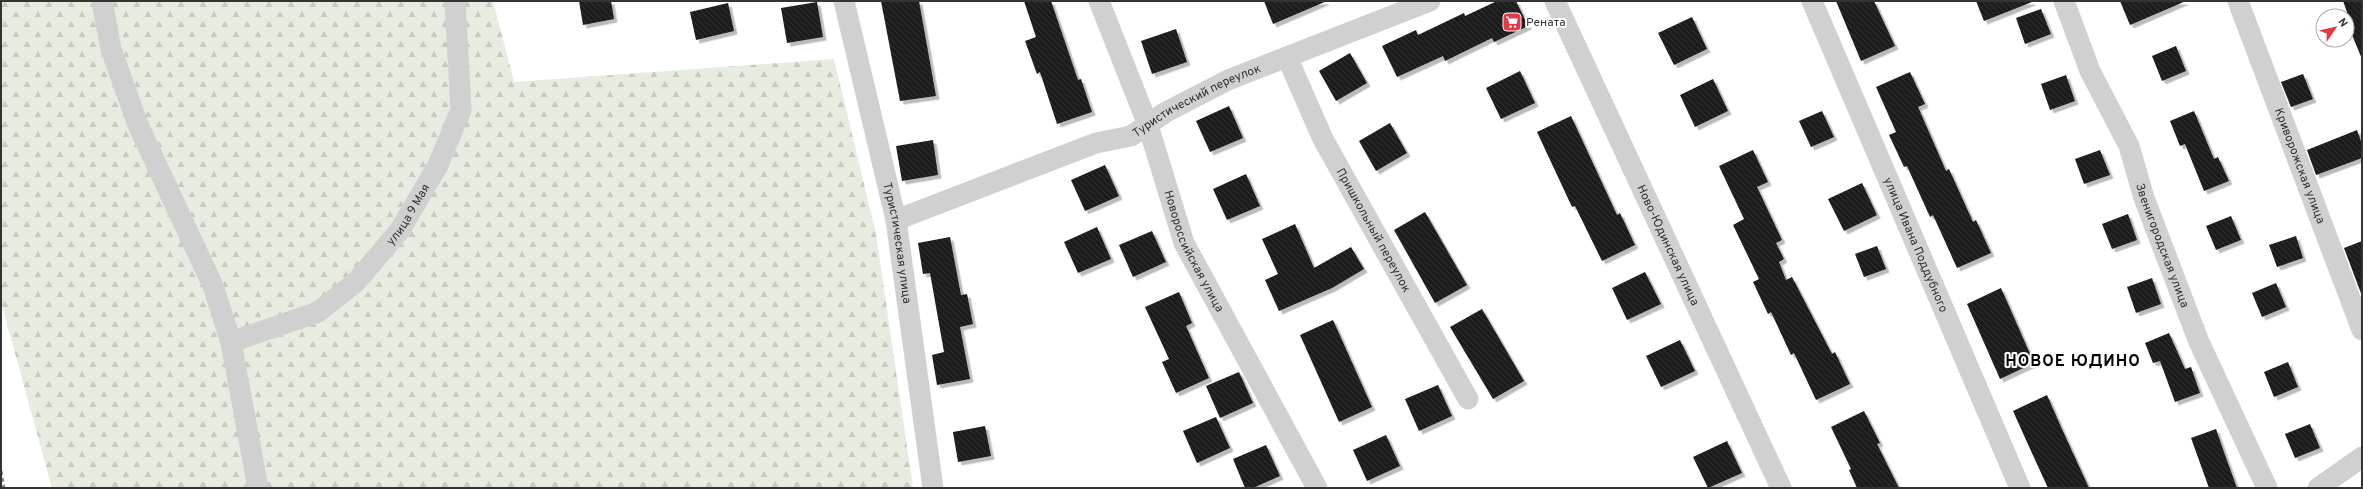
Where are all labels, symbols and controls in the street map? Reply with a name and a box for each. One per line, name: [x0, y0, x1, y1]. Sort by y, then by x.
north arrow: [2315, 8, 2355, 48]
supermarket icon: Рената: [1501, 11, 1523, 33]
place label: Рената: [1526, 15, 1565, 31]
text: N: [2334, 16, 2350, 30]
street label: Туристический переулок: [1130, 61, 1263, 142]
street label: Криворожская улица: [2270, 106, 2328, 226]
street label: Пришкольный переулок: [1332, 166, 1414, 296]
street label: улица Ивана Поддубного: [1879, 175, 1951, 315]
street label: улица 9 Мая: [383, 181, 434, 249]
street label: Туристическая улица: [878, 181, 914, 305]
street label: Звенигородская улица: [2131, 181, 2192, 310]
street label: Ново-Юдинская улица: [1632, 182, 1702, 309]
street label: Новороссийская улица: [1159, 189, 1227, 315]
district label: НОВОЕ ЮДИНО: [2005, 352, 2141, 372]

